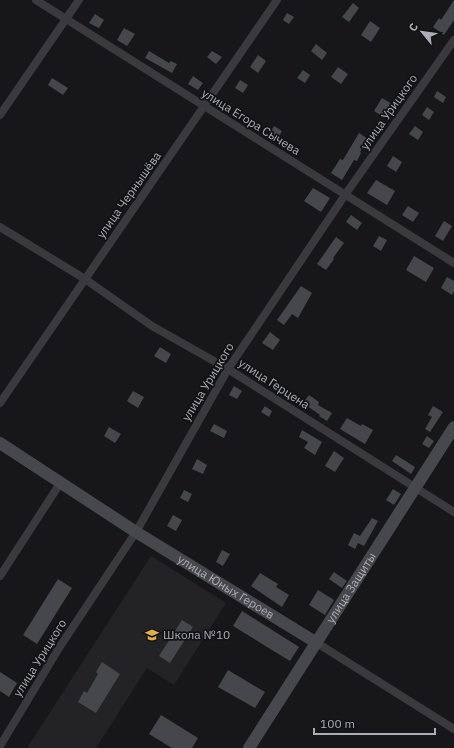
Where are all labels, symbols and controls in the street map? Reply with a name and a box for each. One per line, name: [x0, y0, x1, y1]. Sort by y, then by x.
north arrow: [402, 12, 442, 52]
text: С: [405, 21, 421, 34]
street label: улица Урицкого: [357, 71, 420, 152]
street label: улица Егора Сычева: [199, 85, 304, 158]
street label: улица Чернышёва: [93, 148, 164, 241]
street label: улица Урицкого: [178, 340, 237, 424]
street label: улица Герцена: [236, 355, 313, 412]
street label: улица Защиты: [323, 549, 379, 626]
street label: улица Юных Героев: [175, 551, 277, 622]
street label: улица Урицкого: [10, 616, 70, 699]
school or university icon: Школа №10: [144, 627, 160, 643]
place label: Школа №10: [163, 627, 230, 642]
scale bar: [314, 710, 435, 736]
text: 100 m: [320, 716, 355, 731]

